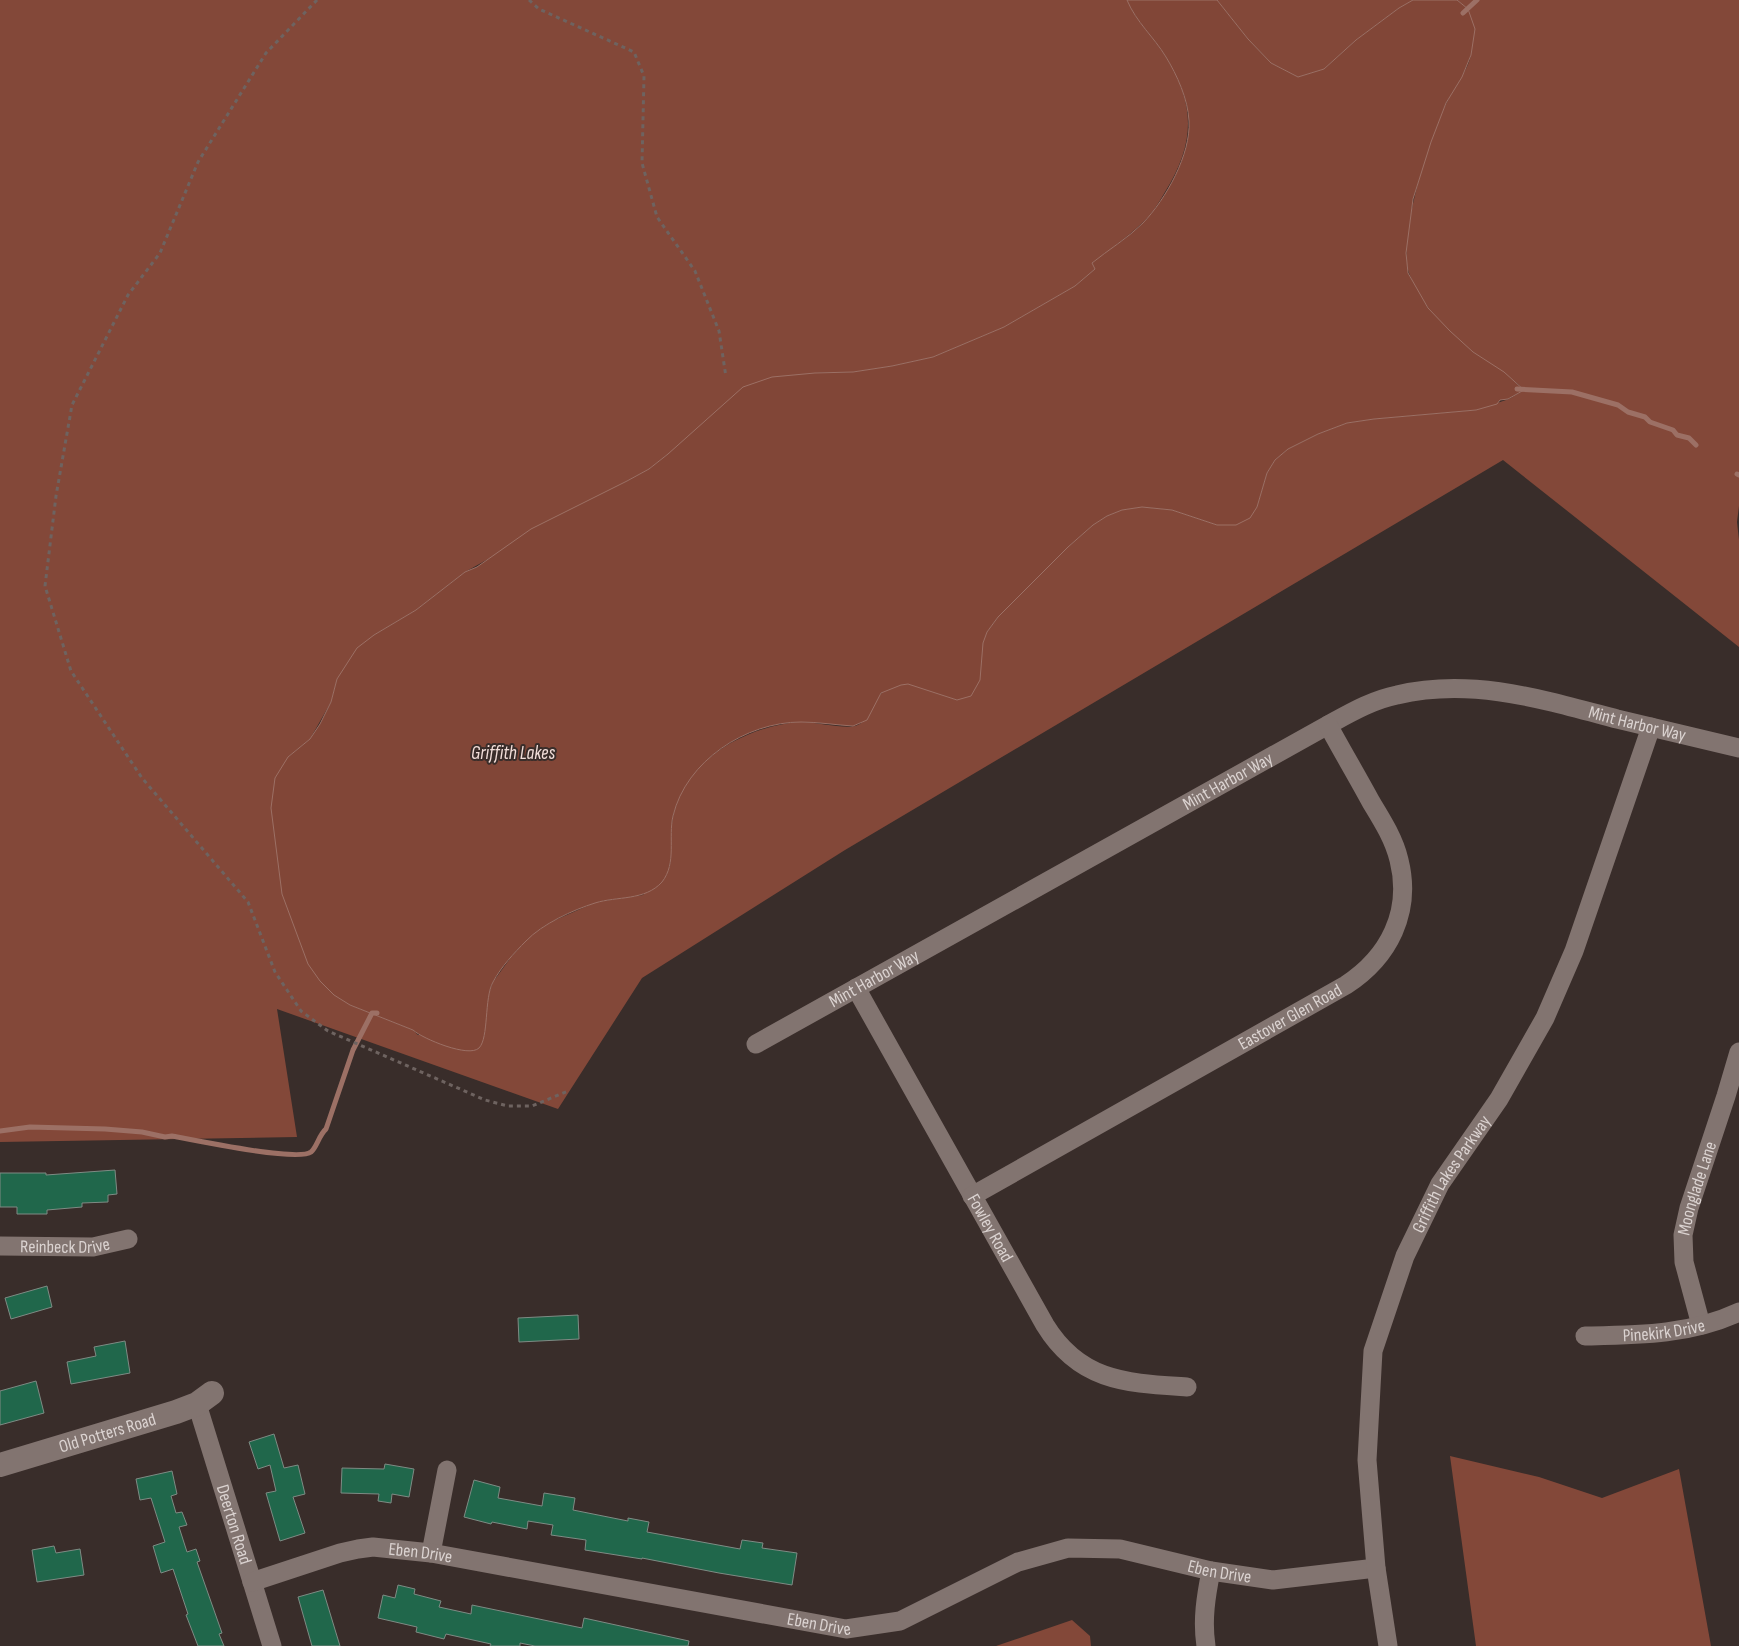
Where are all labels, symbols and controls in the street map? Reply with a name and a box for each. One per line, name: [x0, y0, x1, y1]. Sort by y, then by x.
street label: Mint Harbor Way: [1586, 702, 1688, 746]
water label: Griffith Lakes: [471, 742, 555, 765]
street label: Mint Harbor Way: [1179, 748, 1276, 815]
street label: Mint Harbor Way: [826, 945, 923, 1012]
street label: Eastover Glen Road: [1235, 980, 1346, 1055]
street label: Griffith Lakes Parkway: [1408, 1111, 1495, 1236]
street label: Moonglade Lane: [1673, 1139, 1721, 1237]
street label: Fowley Road: [963, 1191, 1017, 1266]
street label: Reinbeck Drive: [20, 1234, 112, 1258]
street label: Pinekirk Drive: [1622, 1315, 1707, 1346]
street label: Old Potters Road: [56, 1409, 158, 1458]
street label: Deerton Road: [212, 1482, 256, 1567]
street label: Eben Drive: [387, 1539, 454, 1568]
street label: Eben Drive: [1185, 1556, 1253, 1588]
street label: Eben Drive: [785, 1608, 852, 1640]

